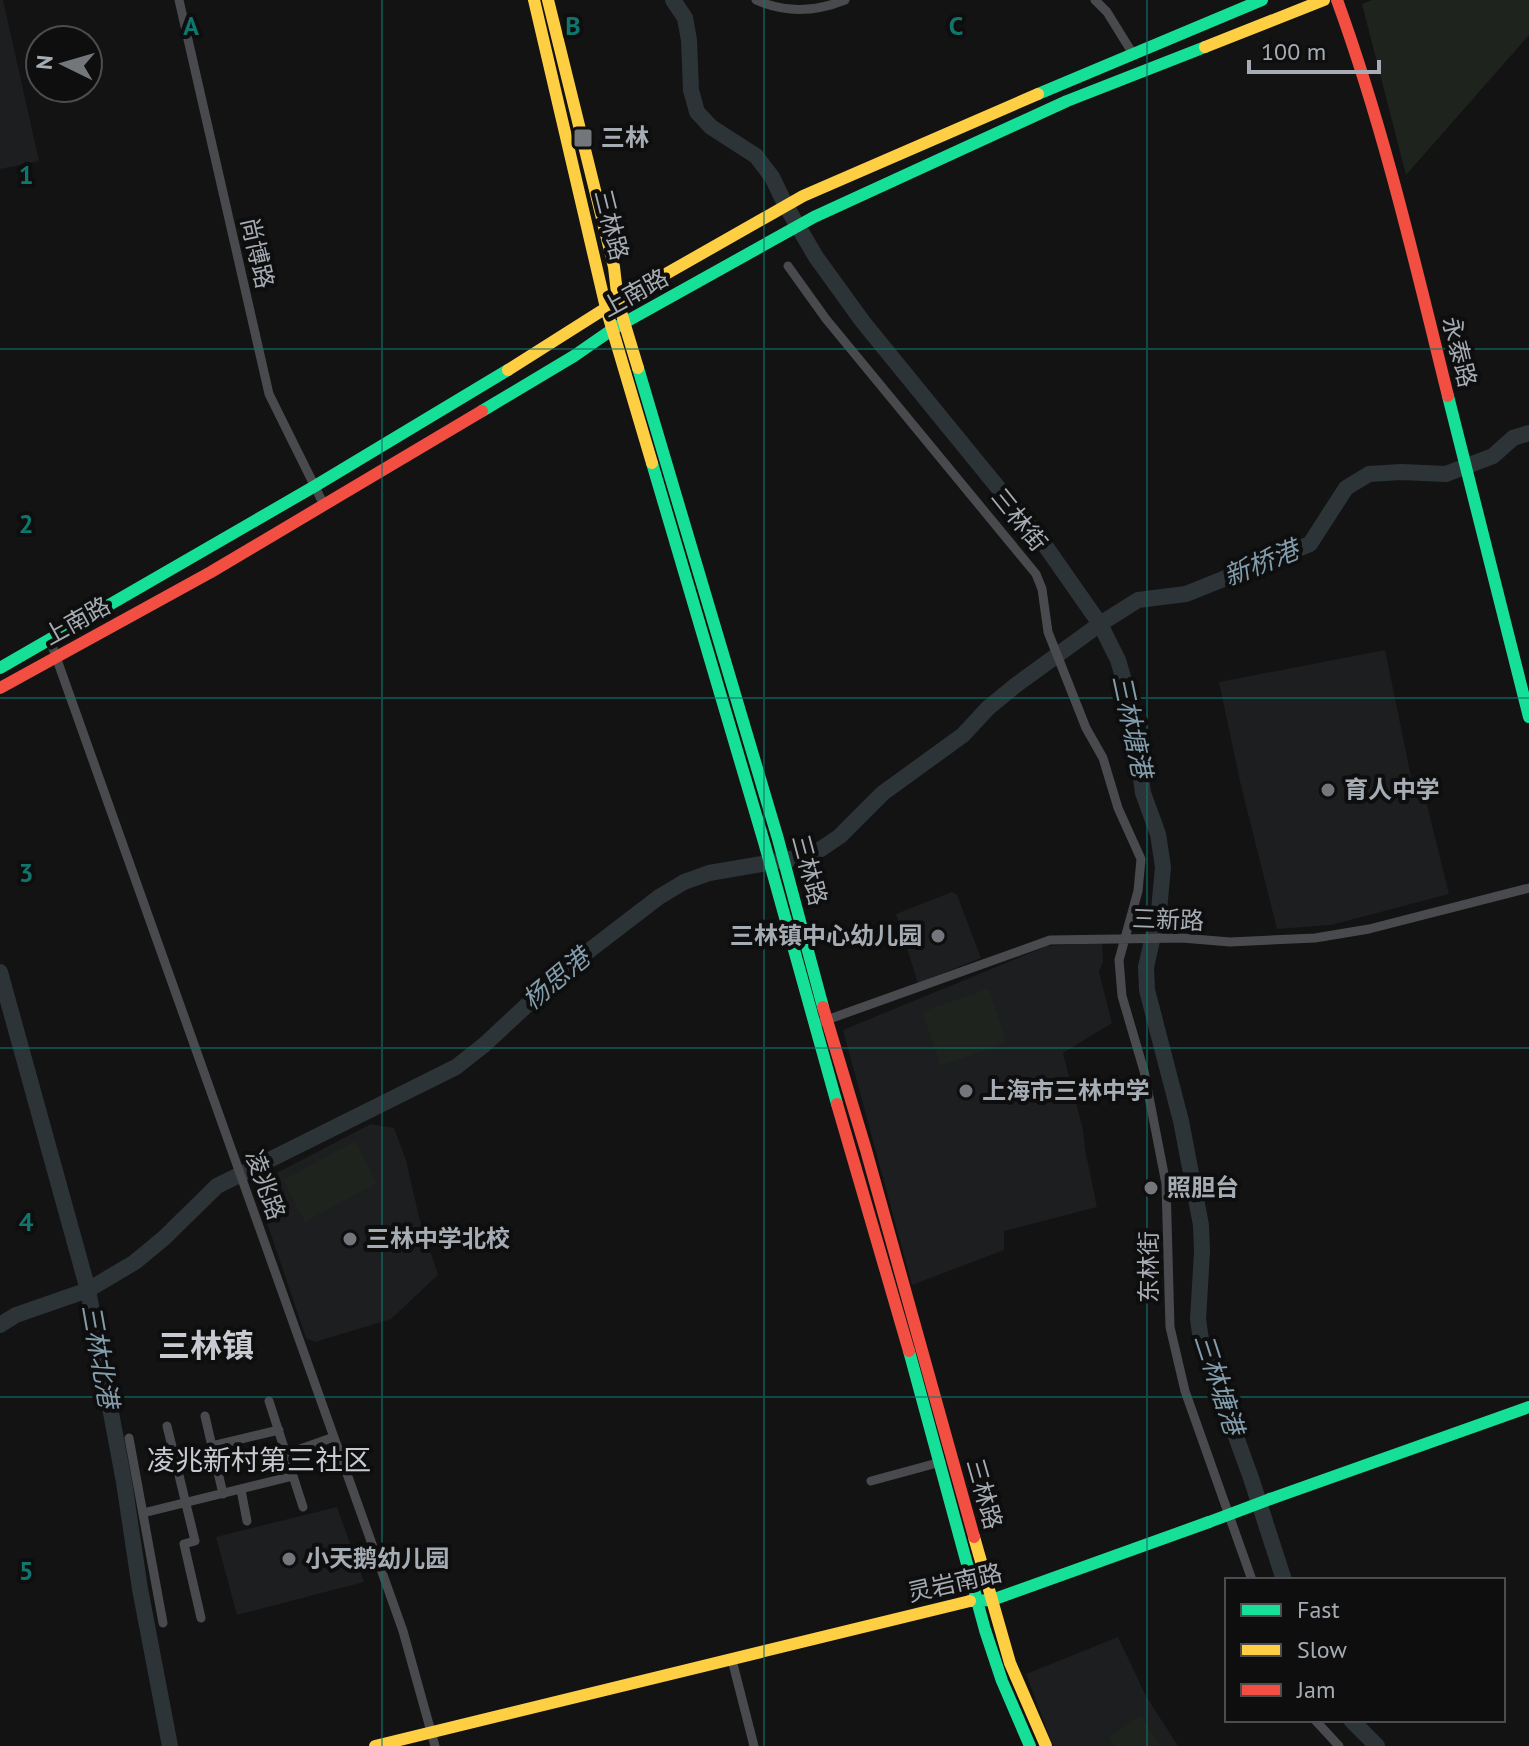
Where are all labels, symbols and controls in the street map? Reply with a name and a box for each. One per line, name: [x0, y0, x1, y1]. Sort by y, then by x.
text: A: [183, 9, 199, 42]
text: B: [565, 9, 581, 42]
text: C: [949, 9, 963, 42]
north arrow: [24, 24, 104, 104]
scale bar: [1249, 24, 1379, 74]
text: 100 m: [1261, 36, 1326, 67]
text: N: [29, 54, 59, 71]
place label: 三林: [601, 122, 649, 153]
marker: 三林: [572, 127, 594, 149]
text: 1: [19, 158, 33, 191]
street label: 三林路: [588, 186, 635, 264]
street label: 尚博路: [234, 214, 281, 291]
street label: 上南路: [596, 262, 674, 324]
street label: 永泰路: [1436, 313, 1483, 391]
street label: 三林街: [985, 482, 1054, 557]
text: 2: [19, 507, 33, 540]
water label: 新桥港: [1218, 531, 1307, 592]
street label: 上南路: [38, 590, 116, 652]
water label: 三林塘港: [1106, 672, 1160, 784]
place label: 育人中学: [1344, 774, 1440, 805]
marker: 育人中学: [1319, 781, 1337, 799]
street label: 三林路: [785, 831, 834, 909]
text: 3: [19, 856, 33, 889]
street label: 三新路: [1131, 903, 1205, 936]
place label: 三林镇中心幼儿园: [730, 920, 922, 951]
marker: 三林镇中心幼儿园: [929, 927, 947, 945]
water label: 杨思港: [515, 938, 599, 1016]
place label: 上海市三林中学: [982, 1075, 1150, 1106]
marker: 上海市三林中学: [957, 1082, 975, 1100]
street label: 凌兆路: [239, 1146, 292, 1224]
place label: 照胆台: [1167, 1172, 1239, 1203]
marker: 照胆台: [1142, 1179, 1160, 1197]
text: 4: [19, 1205, 34, 1238]
place label: 三林中学北校: [366, 1223, 510, 1254]
marker: 三林中学北校: [341, 1230, 359, 1248]
street label: 东林街: [1133, 1231, 1164, 1303]
water label: 三林北港: [75, 1302, 126, 1414]
district label: 三林镇: [158, 1324, 254, 1366]
water label: 三林塘港: [1188, 1329, 1252, 1442]
district label: 凌兆新村第三社区: [147, 1441, 371, 1478]
street label: 三林路: [960, 1455, 1009, 1533]
place label: 小天鹅幼儿园: [305, 1543, 449, 1574]
marker: 小天鹅幼儿园: [280, 1550, 298, 1568]
text: 5: [19, 1554, 33, 1587]
street label: 灵岩南路: [905, 1557, 1005, 1608]
legend: [1225, 1578, 1505, 1722]
text: Fast: [1297, 1594, 1340, 1625]
text: Slow: [1297, 1634, 1347, 1665]
text: Jam: [1296, 1674, 1335, 1705]

